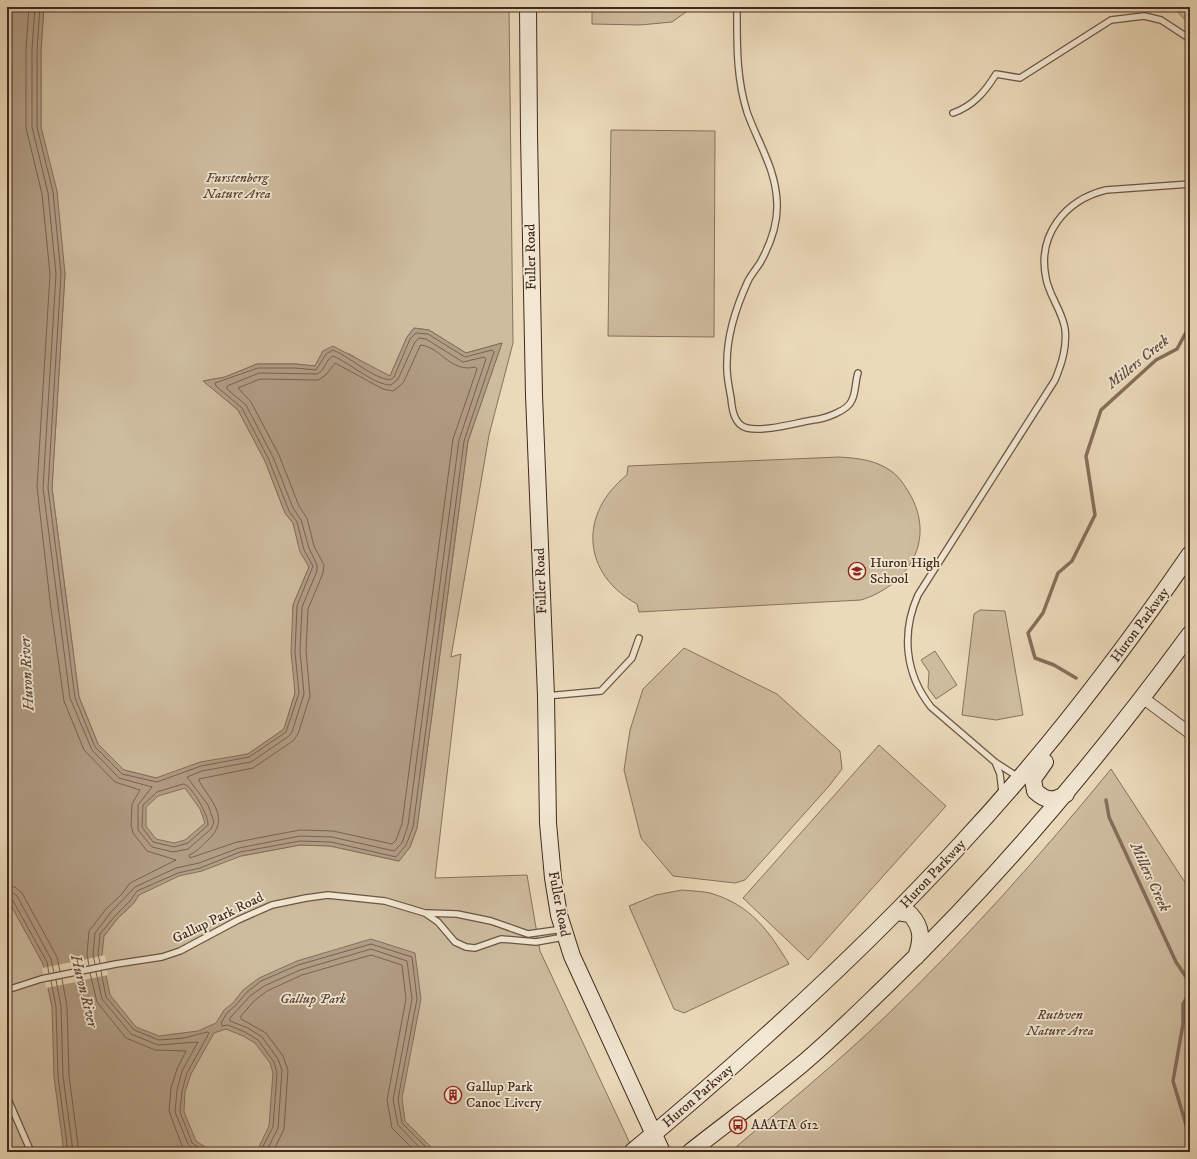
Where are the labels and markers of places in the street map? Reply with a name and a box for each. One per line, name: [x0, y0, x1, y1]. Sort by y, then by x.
place label: Huron High School: [870, 554, 941, 588]
school or university icon: Huron High School: [847, 561, 867, 581]
place label: Gallup Park Canoe Livery: [466, 1078, 542, 1112]
building icon: Gallup Park Canoe Livery: [443, 1085, 463, 1105]
bus stop icon: AAATA 612: [728, 1115, 748, 1135]
place label: AAATA 612: [751, 1116, 819, 1134]

